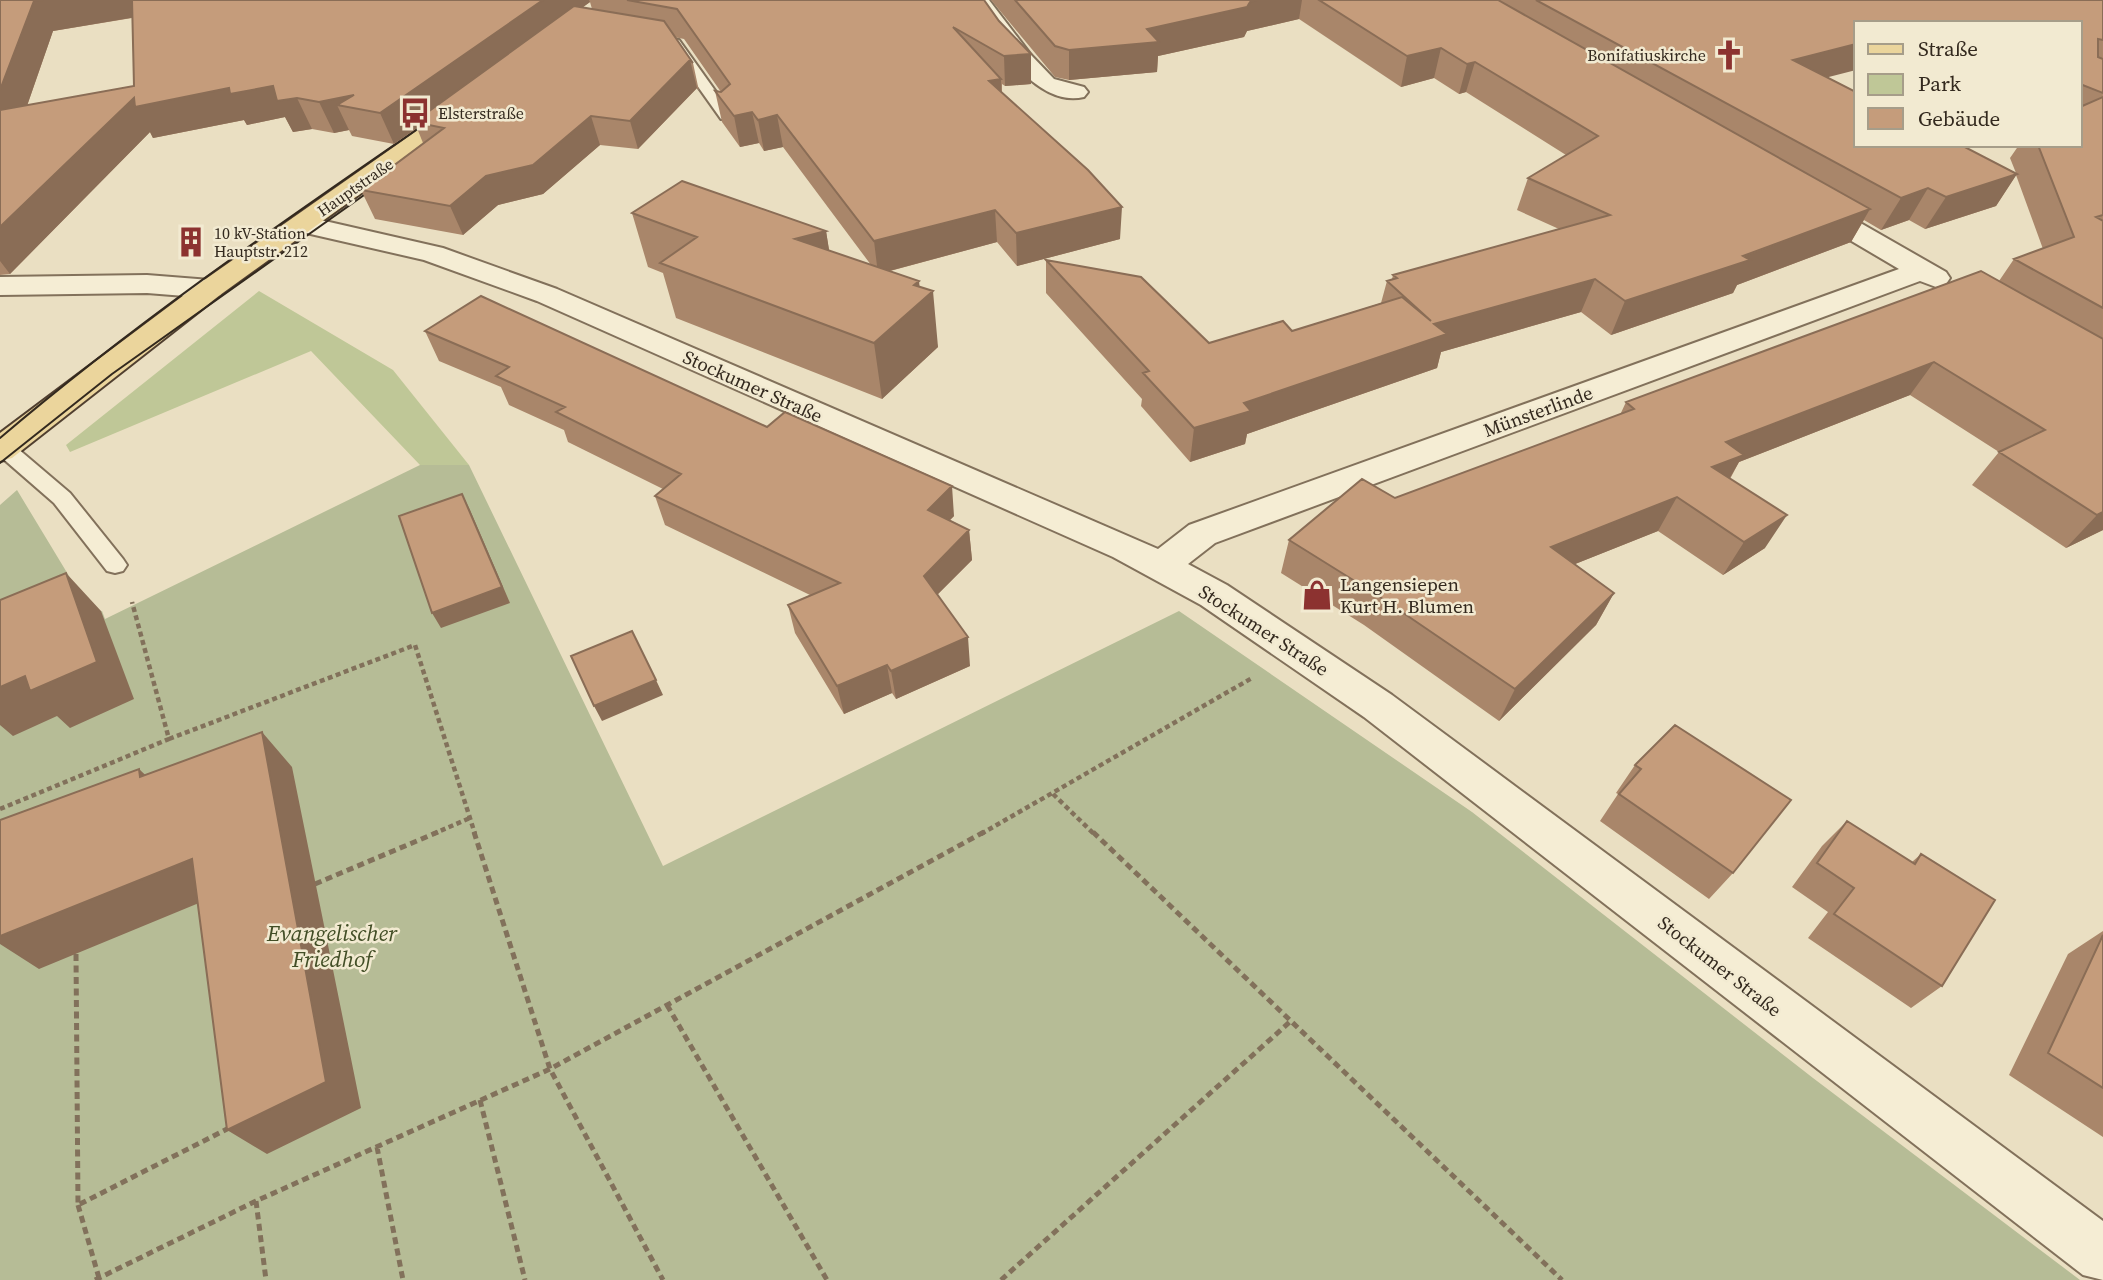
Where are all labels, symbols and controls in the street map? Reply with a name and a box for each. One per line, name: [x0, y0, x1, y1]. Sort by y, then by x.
legend: [1854, 21, 2082, 147]
text: Straße: [1918, 34, 1978, 63]
church icon: Bonifatiuskirche: [1712, 38, 1746, 72]
place label: Bonifatiuskirche: [1587, 44, 1706, 66]
text: Park: [1918, 69, 1962, 98]
bus stop icon: Elsterstraße: [398, 96, 432, 130]
place label: Elsterstraße: [438, 102, 524, 124]
text: Gebäude: [1918, 104, 2000, 133]
street label: Hauptstraße: [312, 153, 398, 221]
place label: 10 kV-Station Hauptstr. 212: [214, 222, 308, 262]
building icon: 10 kV-Station Hauptstr. 212: [174, 225, 208, 259]
street label: Stockumer Straße: [679, 344, 827, 428]
street label: Münsterlinde: [1480, 379, 1596, 443]
place label: Langensiepen Kurt H. Blumen: [1340, 571, 1474, 619]
street label: Stockumer Straße: [1194, 578, 1334, 682]
shop icon: Langensiepen Kurt H. Blumen: [1300, 578, 1334, 612]
street label: Stockumer Straße: [1653, 910, 1787, 1022]
park label: Evangelischer Friedhof: [266, 917, 398, 975]

